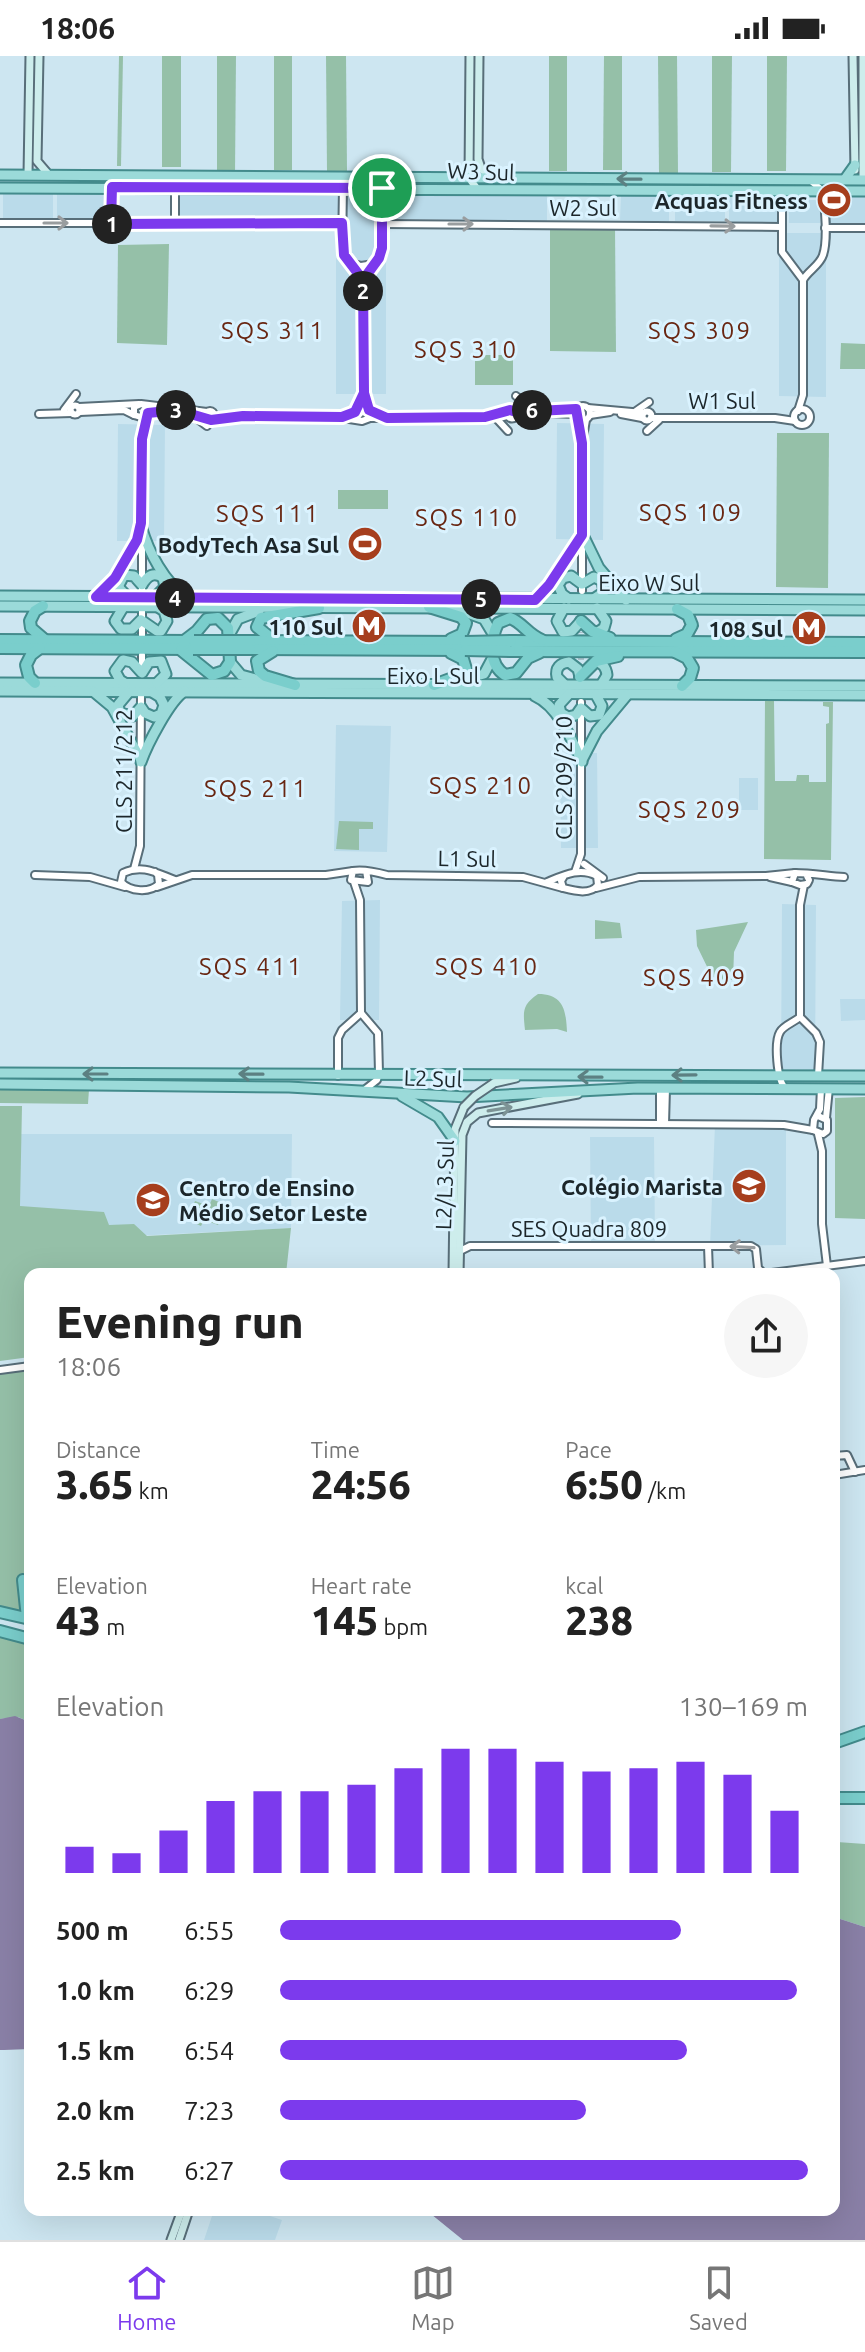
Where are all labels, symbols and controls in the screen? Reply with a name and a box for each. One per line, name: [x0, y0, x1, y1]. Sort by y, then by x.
text: 18:06: [40, 11, 115, 45]
pin: [348, 154, 416, 222]
street label: W3 Sul: [447, 157, 515, 185]
icon: arrive: [360, 166, 404, 210]
one-way arrow: [616, 171, 643, 186]
sports icon: Acquas Fitness: [815, 181, 853, 219]
place label: Acquas Fitness: [654, 188, 808, 213]
street label: W2 Sul: [549, 195, 617, 220]
pin: 1: [92, 204, 132, 244]
text: 1: [106, 211, 118, 236]
one-way arrow: [42, 215, 69, 231]
one-way arrow: [447, 216, 474, 232]
one-way arrow: [709, 219, 736, 234]
pin: 2: [343, 271, 383, 311]
text: 2: [357, 278, 369, 303]
district label: SQS 311: [221, 317, 325, 344]
district label: SQS 309: [648, 317, 752, 344]
district label: SQS 310: [414, 336, 518, 363]
street label: W1 Sul: [688, 388, 756, 413]
pin: 3: [156, 390, 196, 430]
pin: 6: [512, 390, 552, 430]
text: 3: [170, 397, 182, 422]
text: 6: [526, 397, 538, 422]
district label: SQS 109: [639, 499, 743, 526]
district label: SQS 111: [216, 500, 320, 527]
district label: SQS 110: [415, 504, 519, 531]
sports icon: BodyTech Asa Sul: [346, 525, 384, 563]
place label: BodyTech Asa Sul: [158, 532, 339, 557]
street label: Eixo W Sul: [598, 570, 700, 595]
pin: 4: [155, 578, 195, 618]
pin: 5: [461, 579, 501, 619]
text: 4: [169, 585, 181, 610]
text: 5: [475, 586, 487, 611]
metro station icon: 110 Sul: [350, 607, 388, 645]
metro station icon: 108 Sul: [790, 609, 828, 647]
place label: 110 Sul: [269, 614, 343, 639]
place label: 108 Sul: [709, 616, 783, 641]
street label: Eixo L Sul: [387, 663, 479, 688]
street label: CLS 211/212: [111, 709, 136, 833]
street label: CLS 209/210: [551, 716, 576, 840]
district label: SQS 210: [429, 772, 533, 799]
district label: SQS 211: [204, 775, 308, 802]
district label: SQS 209: [638, 796, 742, 823]
street label: L1 Sul: [438, 845, 497, 871]
district label: SQS 411: [199, 953, 303, 980]
district label: SQS 410: [435, 953, 539, 980]
district label: SQS 409: [643, 964, 747, 991]
street label: L2 Sul: [403, 1064, 463, 1092]
one-way arrow: [82, 1066, 109, 1082]
one-way arrow: [238, 1066, 265, 1082]
one-way arrow: [671, 1067, 698, 1083]
one-way arrow: [577, 1069, 604, 1085]
one-way arrow: [487, 1101, 512, 1116]
street label: L2/L3 Sul: [430, 1139, 458, 1231]
school or university icon: Colégio Marista: [730, 1167, 768, 1205]
place label: Colégio Marista: [561, 1174, 723, 1199]
place label: Centro de Ensino Médio Setor Leste: [179, 1175, 368, 1225]
school or university icon: Centro de Ensino Médio Setor Leste: [134, 1181, 172, 1219]
street label: SES Quadra 809: [511, 1216, 667, 1241]
one-way arrow: [729, 1239, 756, 1254]
button: share: [724, 1294, 808, 1378]
text: Evening run: [56, 1297, 304, 1346]
text: 18:06: [56, 1352, 121, 1381]
text: Distance: [56, 1437, 141, 1462]
text: Time: [311, 1437, 360, 1462]
text: Pace: [565, 1437, 612, 1462]
text: 3.65: [56, 1462, 134, 1507]
text: 24:56: [311, 1462, 411, 1507]
text: 6:50: [565, 1462, 643, 1507]
text: km: [134, 1478, 169, 1503]
text: /km: [643, 1478, 686, 1503]
text: Elevation: [56, 1573, 148, 1598]
text: Heart rate: [311, 1573, 412, 1598]
text: kcal: [565, 1573, 603, 1598]
text: 43: [56, 1598, 101, 1643]
text: 145: [311, 1598, 378, 1643]
text: 238: [565, 1598, 633, 1643]
text: m: [101, 1614, 125, 1639]
text: bpm: [378, 1614, 428, 1639]
text: Elevation: [56, 1692, 164, 1721]
text: 130–169 m: [679, 1692, 808, 1721]
text: 500 m: [56, 1916, 129, 1945]
text: 6:55: [184, 1916, 234, 1945]
text: 1.0 km: [56, 1976, 135, 2005]
text: 6:29: [184, 1976, 234, 2005]
text: 1.5 km: [56, 2036, 135, 2065]
text: 6:54: [184, 2036, 234, 2065]
text: 2.0 km: [56, 2096, 135, 2125]
text: 7:23: [184, 2096, 234, 2125]
text: 2.5 km: [56, 2156, 135, 2185]
text: 6:27: [184, 2156, 234, 2185]
tab: Home: [117, 2261, 177, 2334]
tab: Map: [411, 2261, 455, 2334]
tab: Saved: [689, 2261, 748, 2334]

